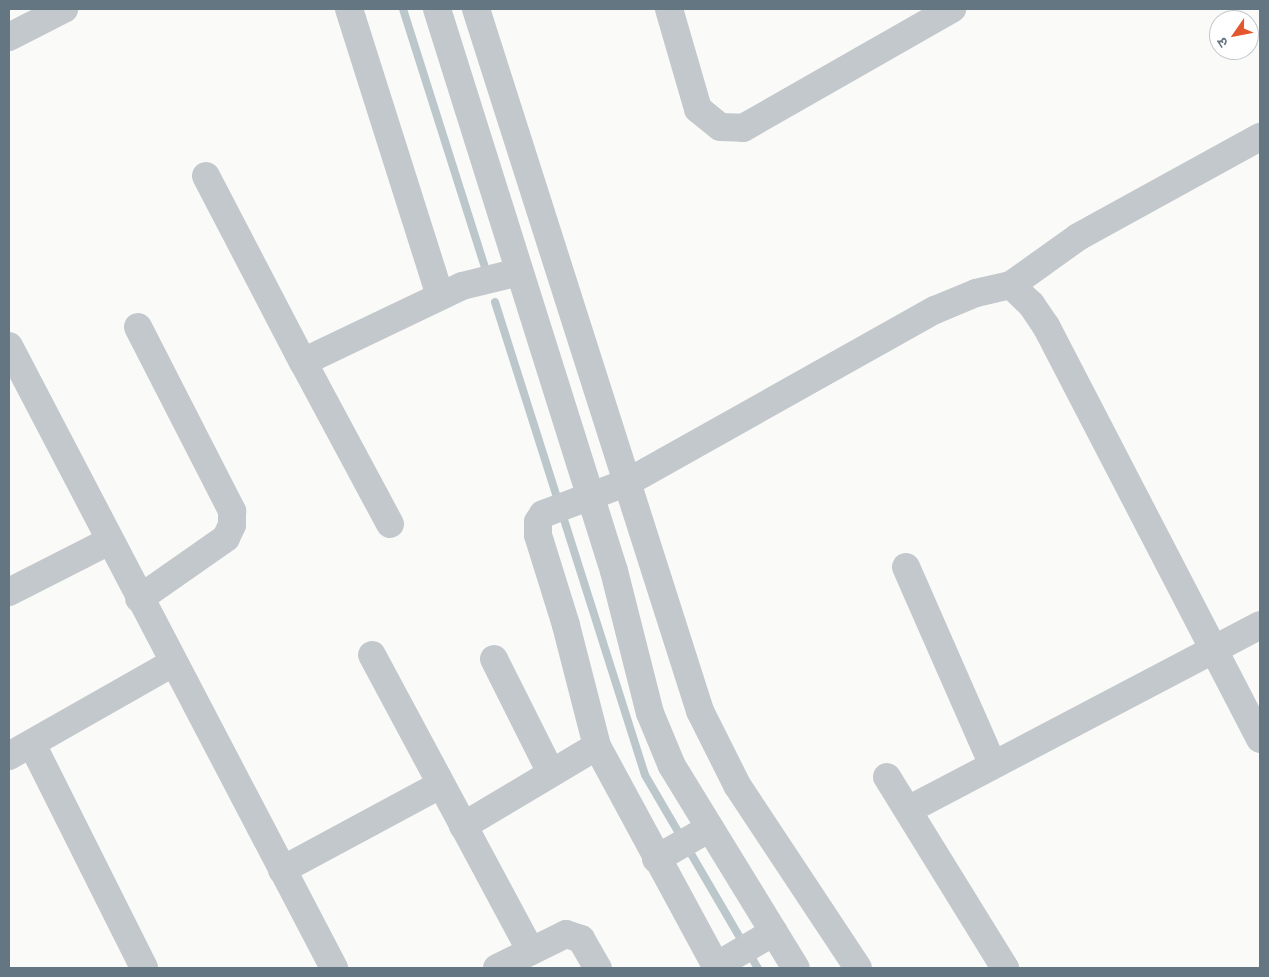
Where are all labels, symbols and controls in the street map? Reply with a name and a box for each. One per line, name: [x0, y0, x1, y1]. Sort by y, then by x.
north arrow: [1209, 10, 1259, 60]
text: उ: [1213, 35, 1231, 50]

